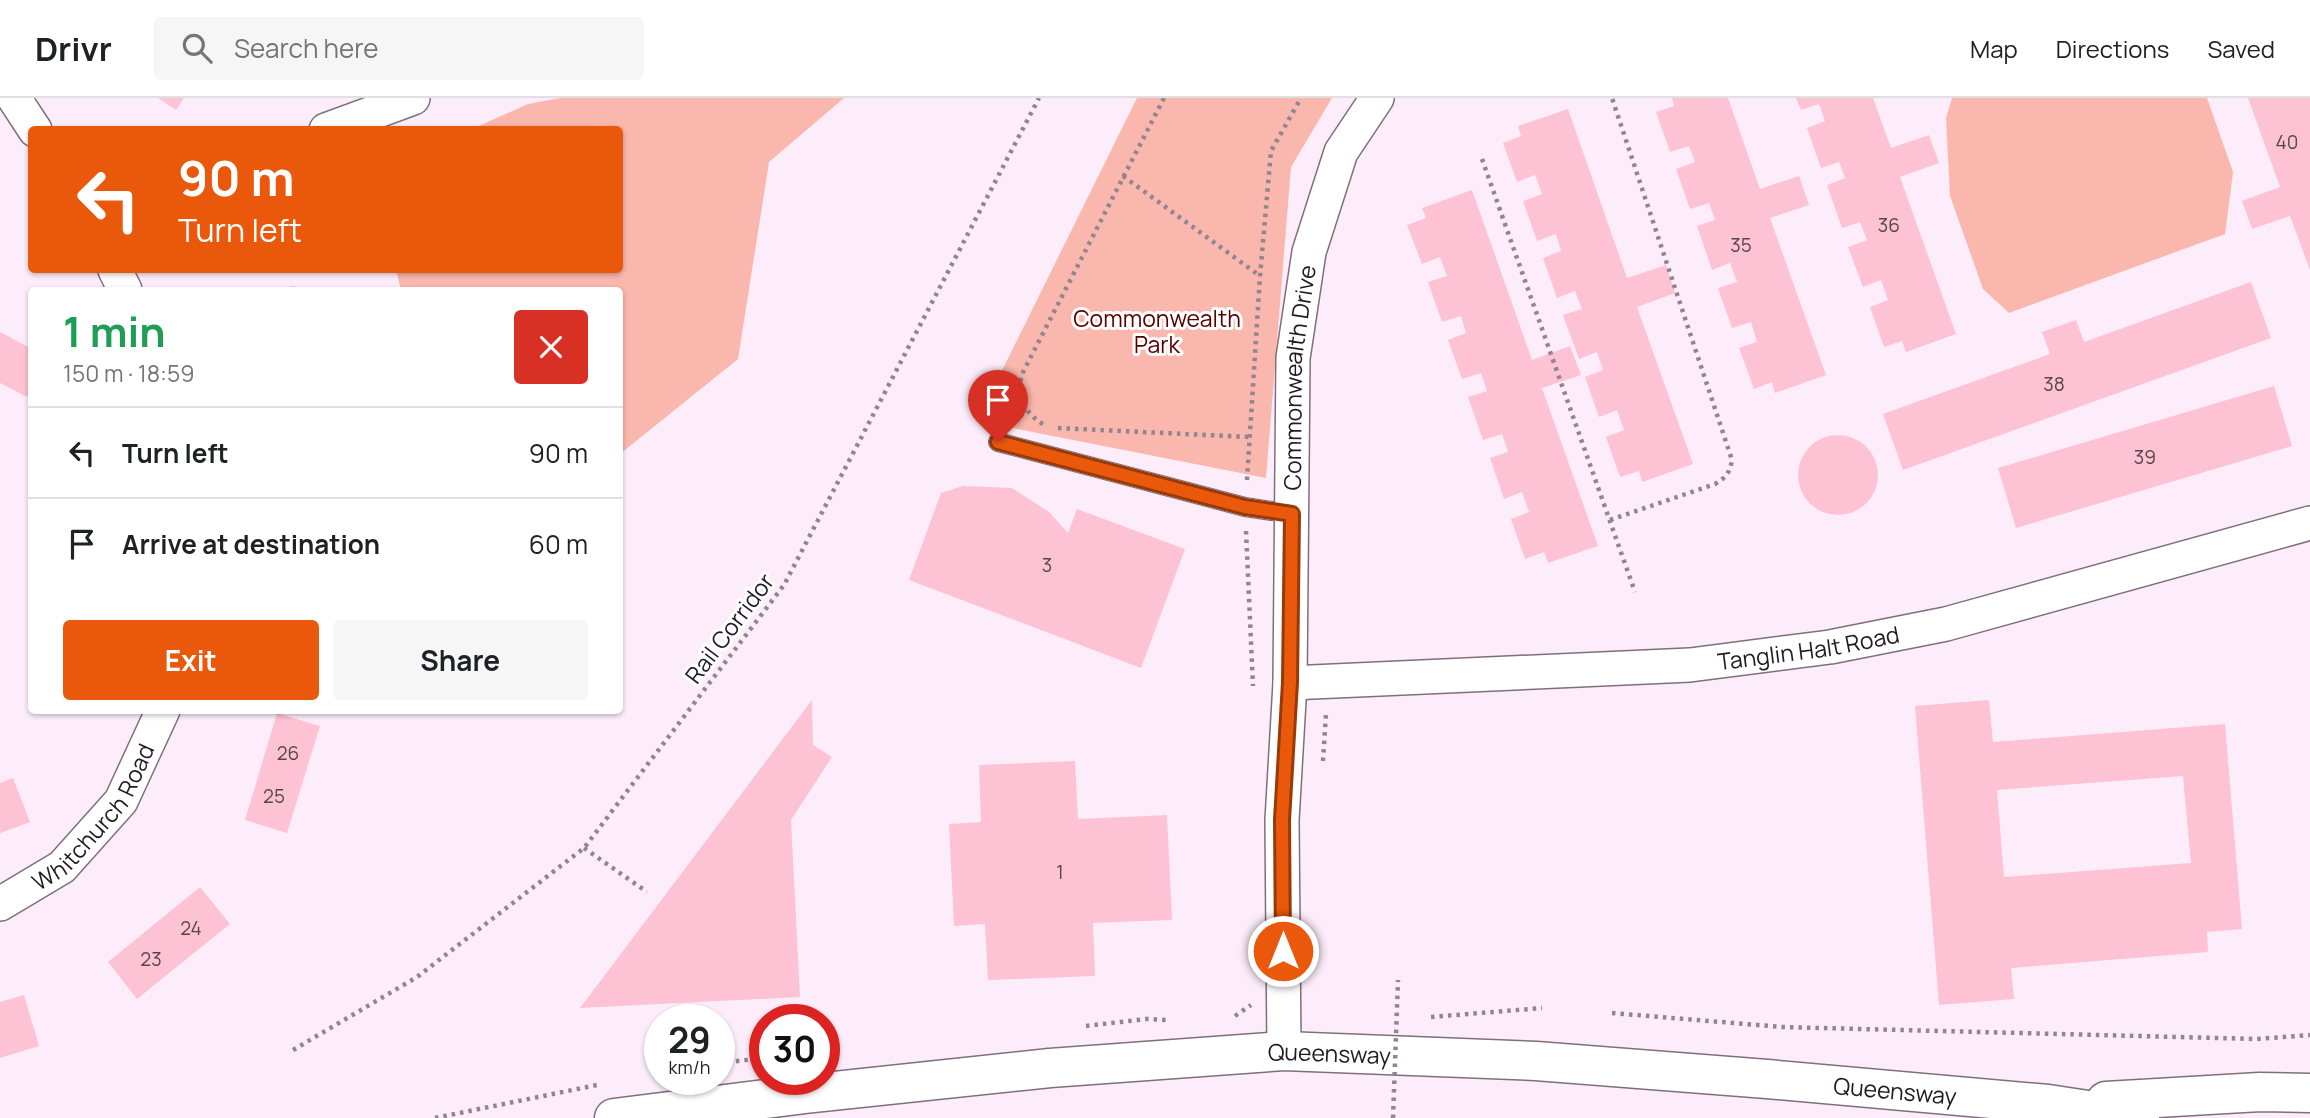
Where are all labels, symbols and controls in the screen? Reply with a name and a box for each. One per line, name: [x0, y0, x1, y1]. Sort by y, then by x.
search box: [154, 17, 644, 80]
text: Drivr: [35, 26, 112, 71]
icon: search: [178, 29, 216, 67]
text: Search here: [234, 30, 378, 66]
text: Map: [1970, 32, 2018, 65]
text: Directions: [2056, 32, 2169, 65]
text: Saved: [2207, 32, 2275, 65]
house number: 40: [2276, 129, 2298, 155]
text: 90 m: [178, 144, 295, 211]
icon: left: [63, 154, 154, 245]
text: Turn left: [178, 208, 302, 252]
house number: 36: [1878, 212, 1900, 238]
house number: 35: [1730, 232, 1752, 258]
street label: Commonwealth Drive: [1276, 263, 1323, 490]
text: 1 min: [63, 302, 166, 360]
park label: Commonwealth Park: [1073, 302, 1241, 360]
button: close: [514, 310, 588, 384]
text: 150 m · 18:59: [63, 357, 195, 389]
pin: [968, 370, 1028, 442]
house number: 38: [2043, 371, 2065, 397]
icon: arrive: [979, 381, 1017, 419]
icon: left: [63, 434, 101, 472]
text: Turn left: [122, 435, 229, 471]
text: 90 m: [529, 435, 588, 471]
house number: 39: [2134, 444, 2156, 470]
icon: arrive: [63, 525, 101, 563]
text: Arrive at destination: [122, 526, 380, 562]
text: 60 m: [529, 526, 588, 562]
house number: 3: [1042, 552, 1052, 578]
street label: Rail Corridor: [677, 566, 781, 690]
street label: Tanglin Halt Road: [1716, 618, 1902, 677]
button: Exit: [63, 620, 319, 700]
button: Share: [333, 620, 588, 700]
street label: Whitchurch Road: [26, 738, 161, 898]
house number: 26: [277, 740, 299, 766]
house number: 25: [263, 783, 285, 809]
house number: 1: [1056, 859, 1064, 885]
position arrow: [1246, 914, 1320, 988]
house number: 24: [180, 915, 202, 941]
house number: 23: [140, 946, 162, 972]
speed limit sign: 30: [749, 1004, 840, 1095]
text: 29: [668, 1016, 711, 1064]
street label: Queensway: [1267, 1035, 1392, 1071]
text: km/h: [669, 1055, 710, 1079]
street label: Queensway: [1832, 1069, 1958, 1112]

